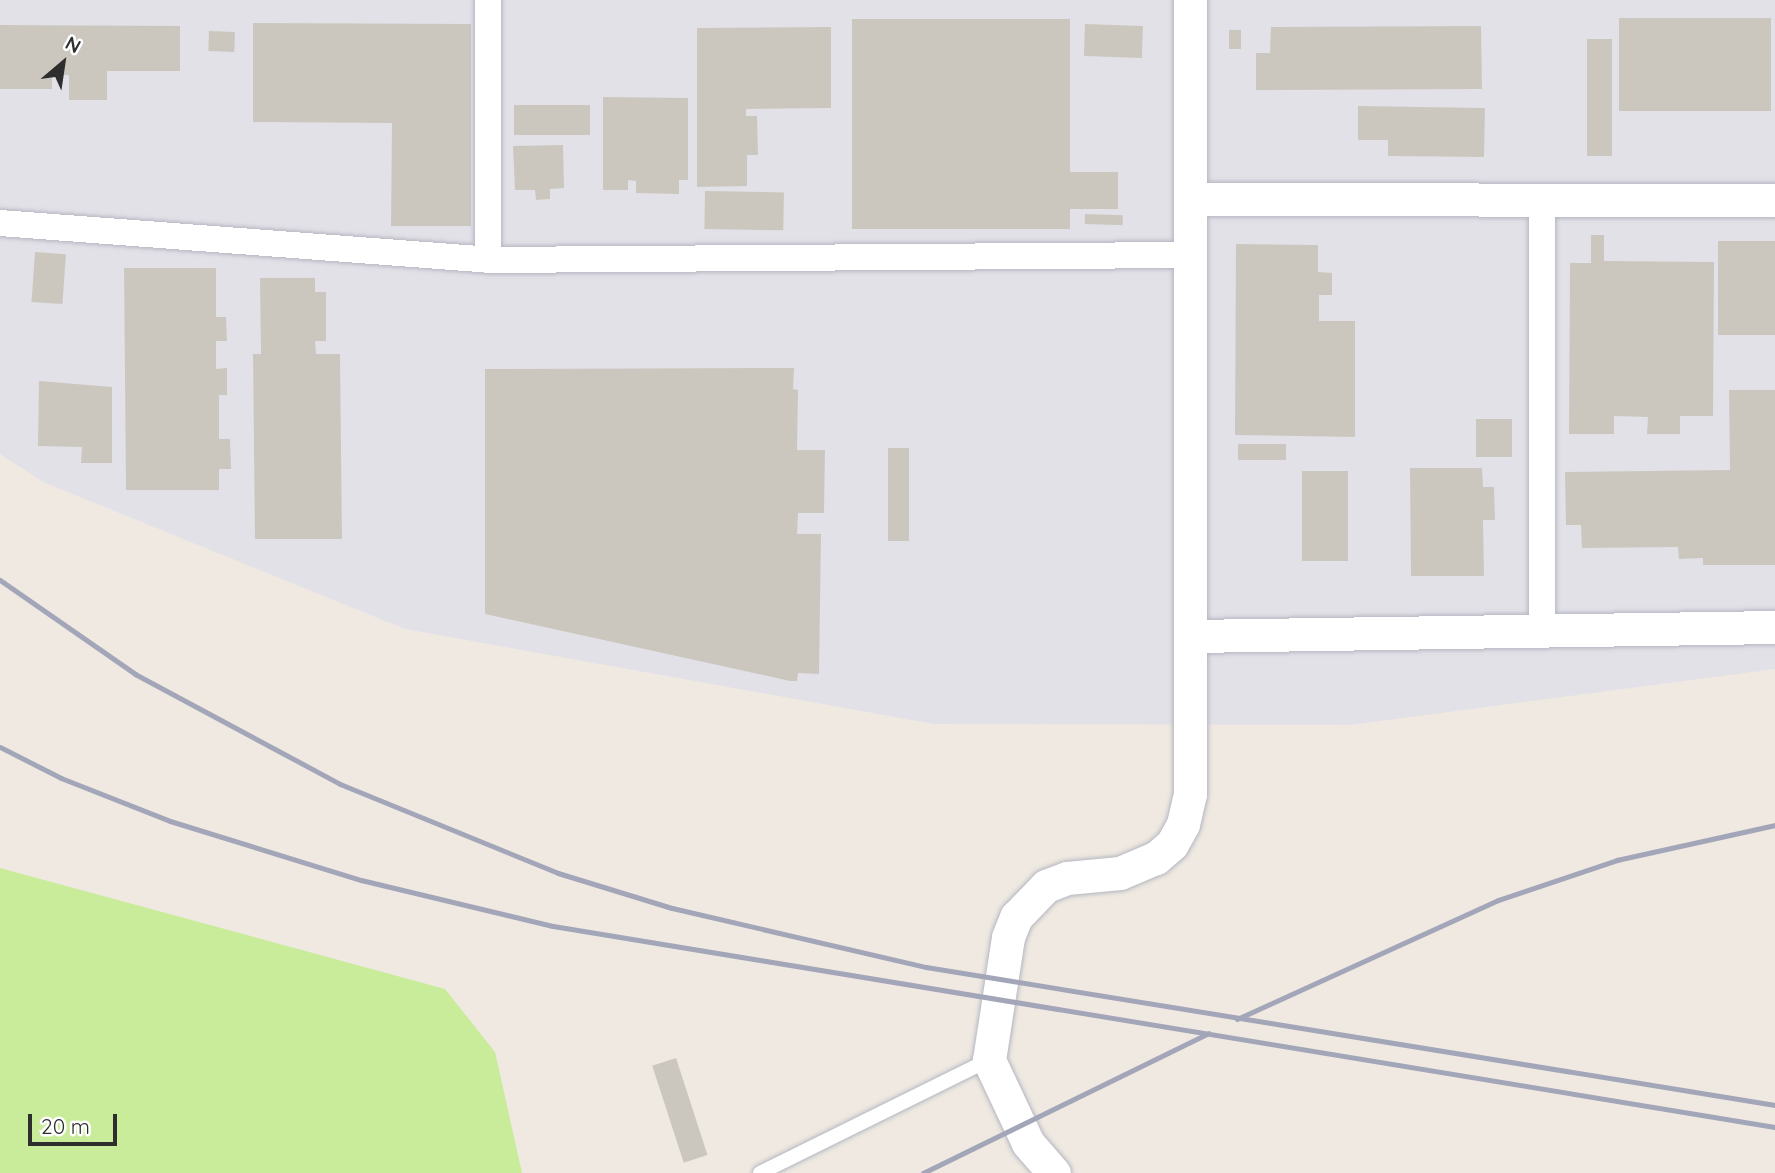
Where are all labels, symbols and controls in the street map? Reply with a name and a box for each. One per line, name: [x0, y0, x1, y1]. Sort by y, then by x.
north arrow: [28, 28, 98, 98]
text: N: [61, 31, 85, 59]
scale bar: [32, 1100, 121, 1144]
text: 20 m: [41, 1113, 90, 1139]

